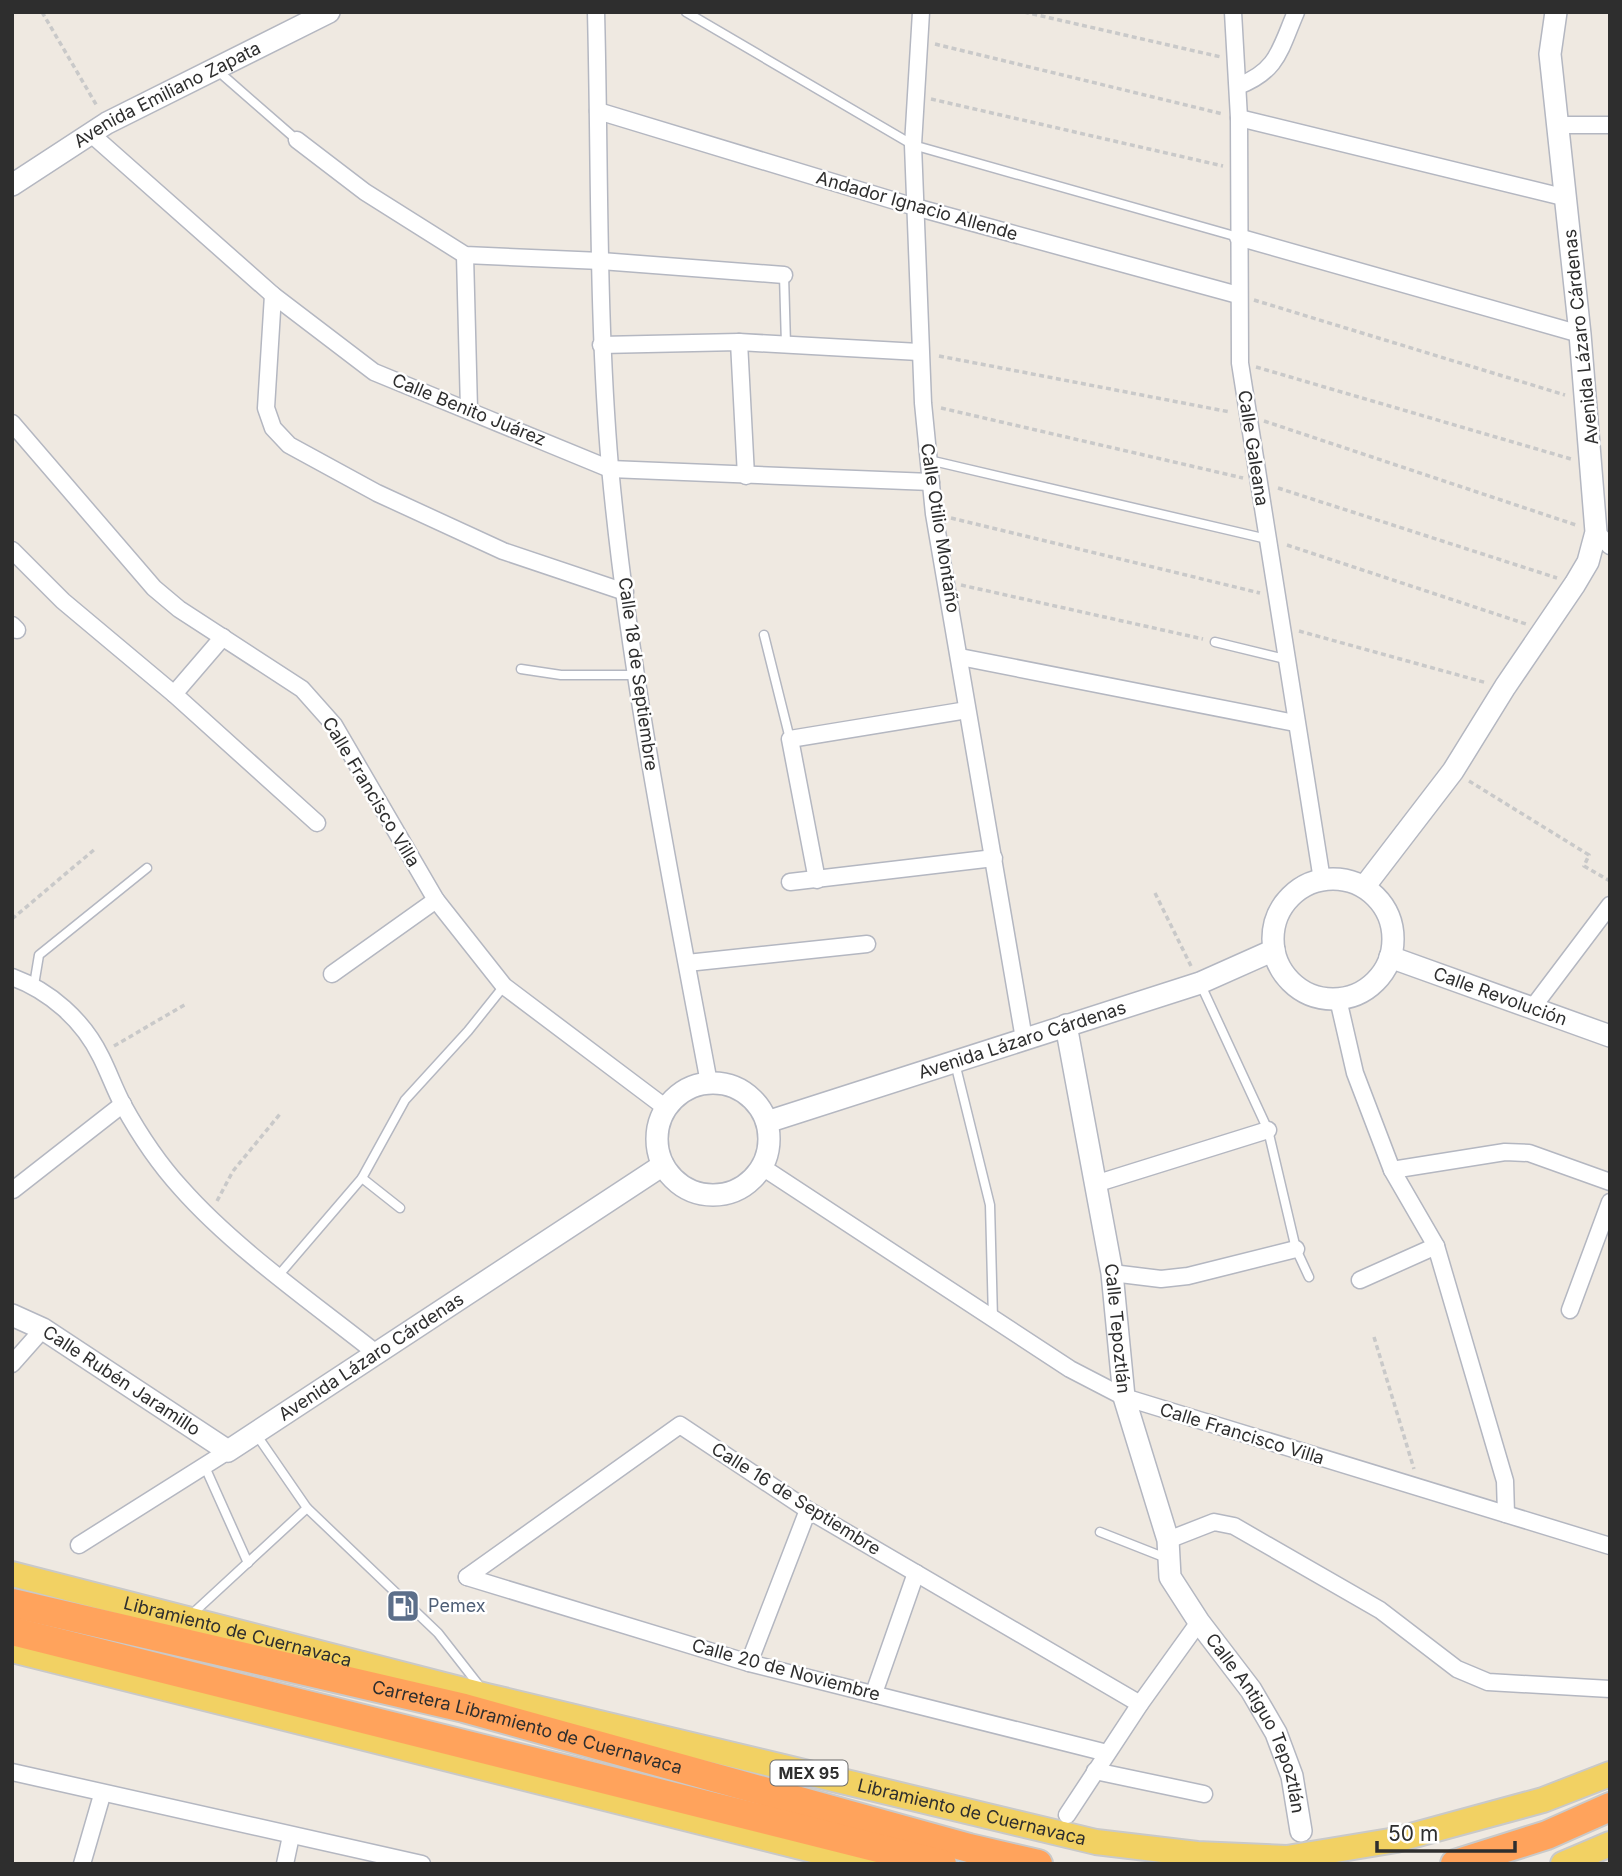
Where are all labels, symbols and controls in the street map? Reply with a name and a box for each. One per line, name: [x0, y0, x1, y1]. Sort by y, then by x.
street label: Avenida Emiliano Zapata: [70, 37, 264, 152]
street label: Andador Ignacio Allende: [814, 167, 1020, 244]
street label: Avenida Lázaro Cárdenas: [1559, 228, 1602, 446]
street label: Calle Benito Juárez: [389, 369, 549, 450]
street label: Calle Galeana: [1234, 389, 1273, 507]
street label: Calle Otilio Montaño: [917, 442, 964, 614]
street label: Calle 18 de Septiembre: [615, 576, 662, 772]
street label: Calle Francisco Villa: [318, 713, 424, 870]
street label: Calle Revolución: [1431, 962, 1570, 1030]
street label: Avenida Lázaro Cárdenas: [916, 996, 1129, 1083]
street label: Calle Tepoztlán: [1100, 1262, 1135, 1395]
street label: Avenida Lázaro Cárdenas: [275, 1288, 467, 1425]
street label: Calle Rubén Jaramillo: [39, 1321, 204, 1440]
street label: Calle Francisco Villa: [1157, 1398, 1327, 1469]
street label: Calle 16 de Septiembre: [708, 1438, 885, 1559]
fuel station icon: Pemex: [384, 1587, 422, 1625]
street label: Libramiento de Cuernavaca: [122, 1592, 354, 1671]
place label: Pemex: [428, 1595, 486, 1616]
street label: Calle Antiguo Tepoztlán: [1201, 1629, 1309, 1815]
street label: Calle 20 de Noviembre: [690, 1634, 883, 1705]
street label: Carretera Libramiento de Cuernavaca: [370, 1676, 685, 1778]
road number: MEX 95: [770, 1760, 848, 1786]
street label: Libramiento de Cuernavaca: [855, 1774, 1088, 1849]
scale bar: [1377, 1810, 1515, 1854]
text: 50 m: [1388, 1821, 1438, 1846]

